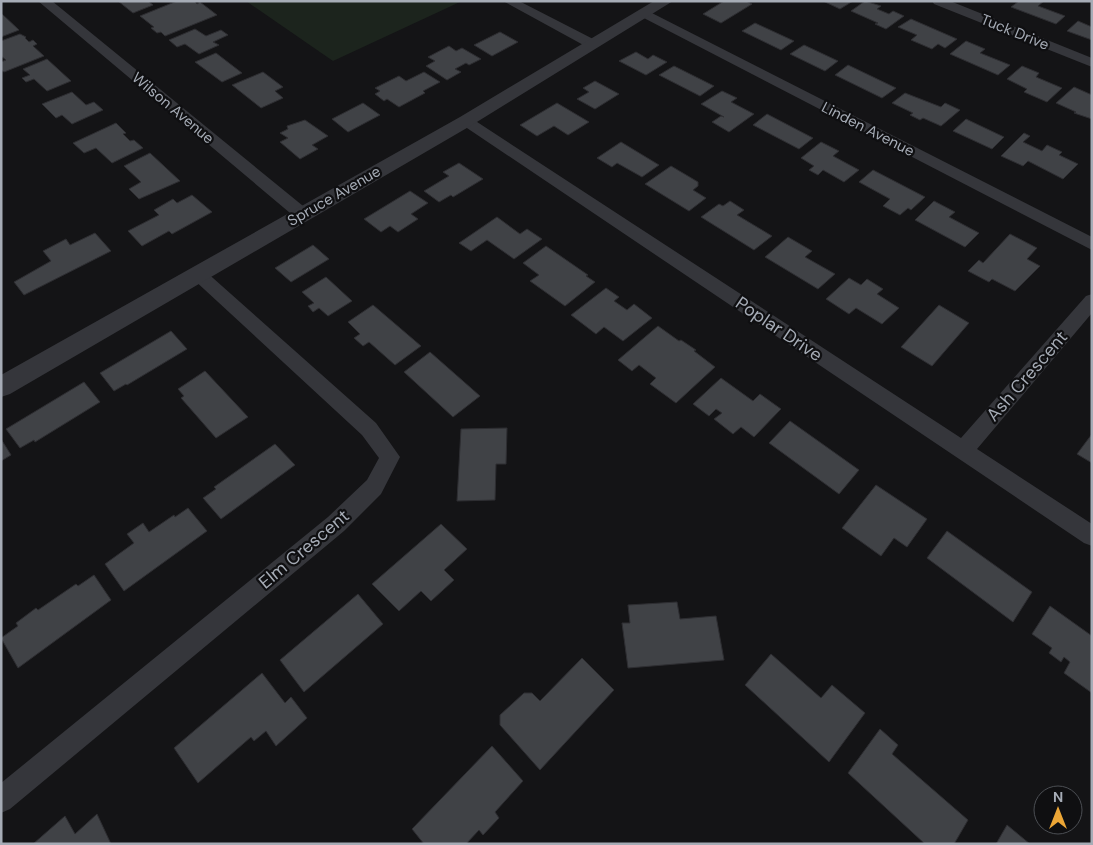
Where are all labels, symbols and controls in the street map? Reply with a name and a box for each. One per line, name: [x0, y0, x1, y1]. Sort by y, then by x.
street label: Tuck Drive: [978, 9, 1052, 55]
street label: Wilson Avenue: [128, 68, 218, 148]
street label: Linden Avenue: [818, 97, 918, 161]
street label: Spruce Avenue: [284, 161, 384, 231]
street label: Poplar Drive: [731, 291, 827, 367]
street label: Ash Crescent: [981, 326, 1073, 426]
street label: Elm Crescent: [254, 504, 354, 594]
north arrow: [1033, 785, 1083, 835]
text: N: [1053, 788, 1063, 806]

